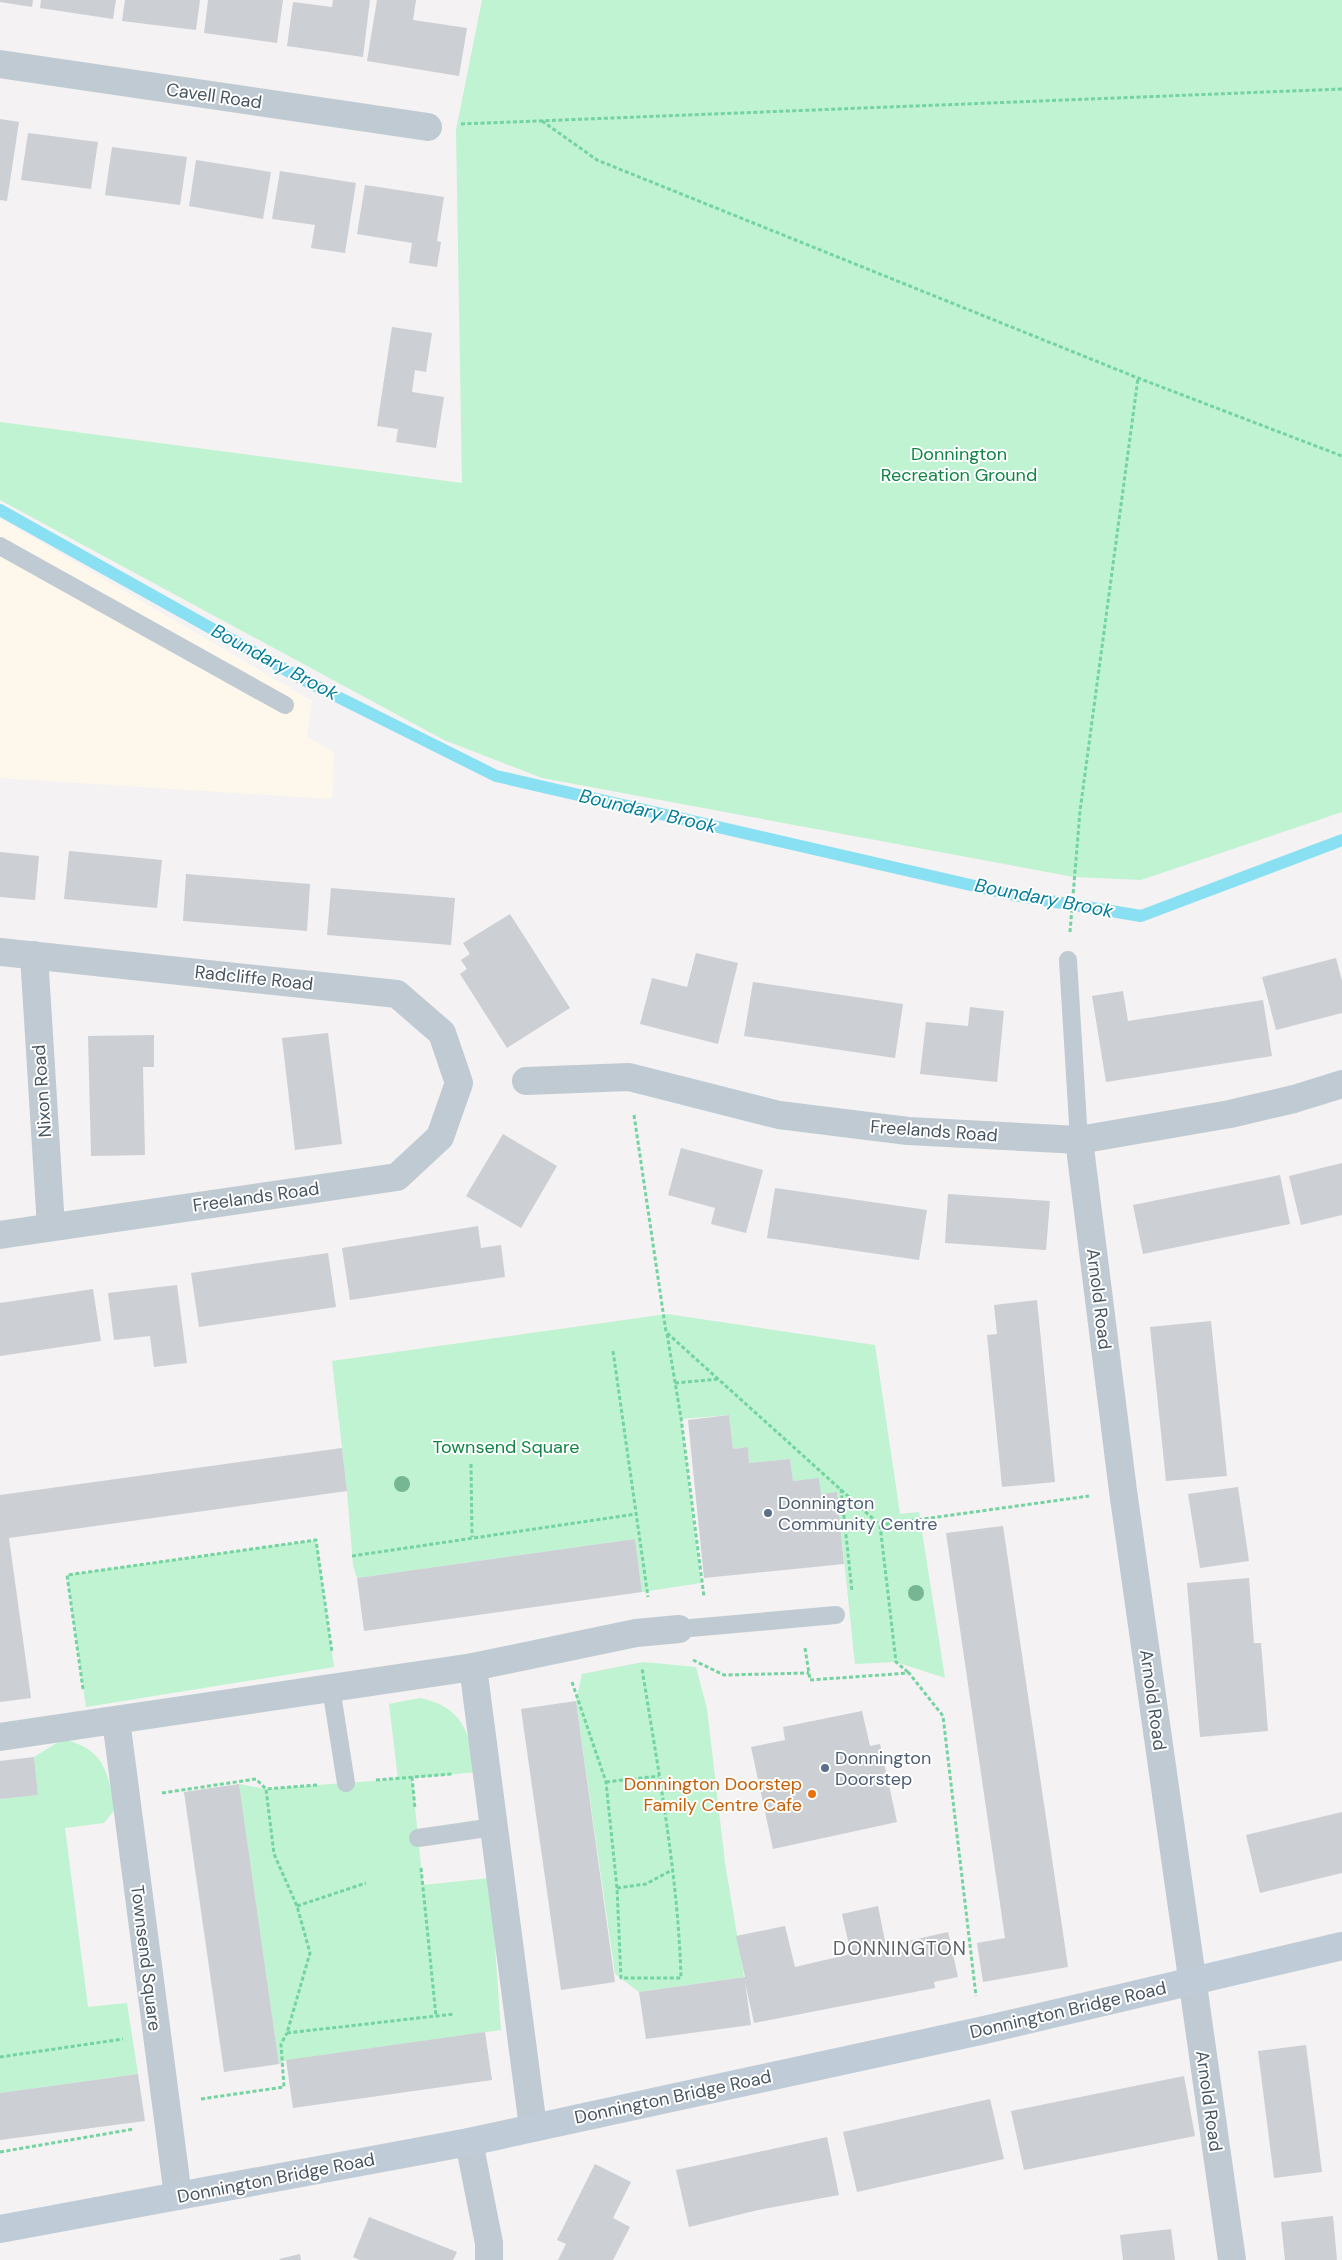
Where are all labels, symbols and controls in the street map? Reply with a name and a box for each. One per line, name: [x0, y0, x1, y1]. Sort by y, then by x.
street label: Cavell Road: [165, 77, 263, 115]
park label: Donnington Recreation Ground: [881, 442, 1037, 487]
water label: Boundary Brook: [207, 618, 343, 706]
water label: Boundary Brook: [577, 783, 719, 839]
water label: Boundary Brook: [973, 872, 1116, 924]
street label: Radcliffe Road: [194, 960, 314, 996]
street label: Nixon Road: [27, 1044, 57, 1138]
street label: Freelands Road: [870, 1115, 998, 1147]
street label: Freelands Road: [191, 1176, 321, 1218]
street label: Arnold Road: [1081, 1247, 1117, 1351]
park label: Townsend Square: [433, 1435, 579, 1459]
place label: Donnington Community Centre: [778, 1491, 938, 1536]
marker: Donnington Community Centre: [762, 1507, 774, 1519]
street label: Arnold Road: [1134, 1648, 1172, 1752]
place label: Donnington Doorstep: [835, 1746, 931, 1791]
marker: Donnington Doorstep: [819, 1762, 831, 1774]
place label: Donnington Doorstep Family Centre Cafe: [624, 1772, 802, 1817]
marker: Donnington Doorstep Family Centre Cafe: [806, 1788, 818, 1800]
street label: Townsend Square: [125, 1884, 167, 2032]
district label: DONNINGTON: [833, 1936, 967, 1961]
street label: Donnington Bridge Road: [967, 1976, 1169, 2044]
street label: Arnold Road: [1190, 2049, 1228, 2153]
street label: Donnington Bridge Road: [572, 2064, 774, 2130]
street label: Donnington Bridge Road: [175, 2147, 377, 2209]

